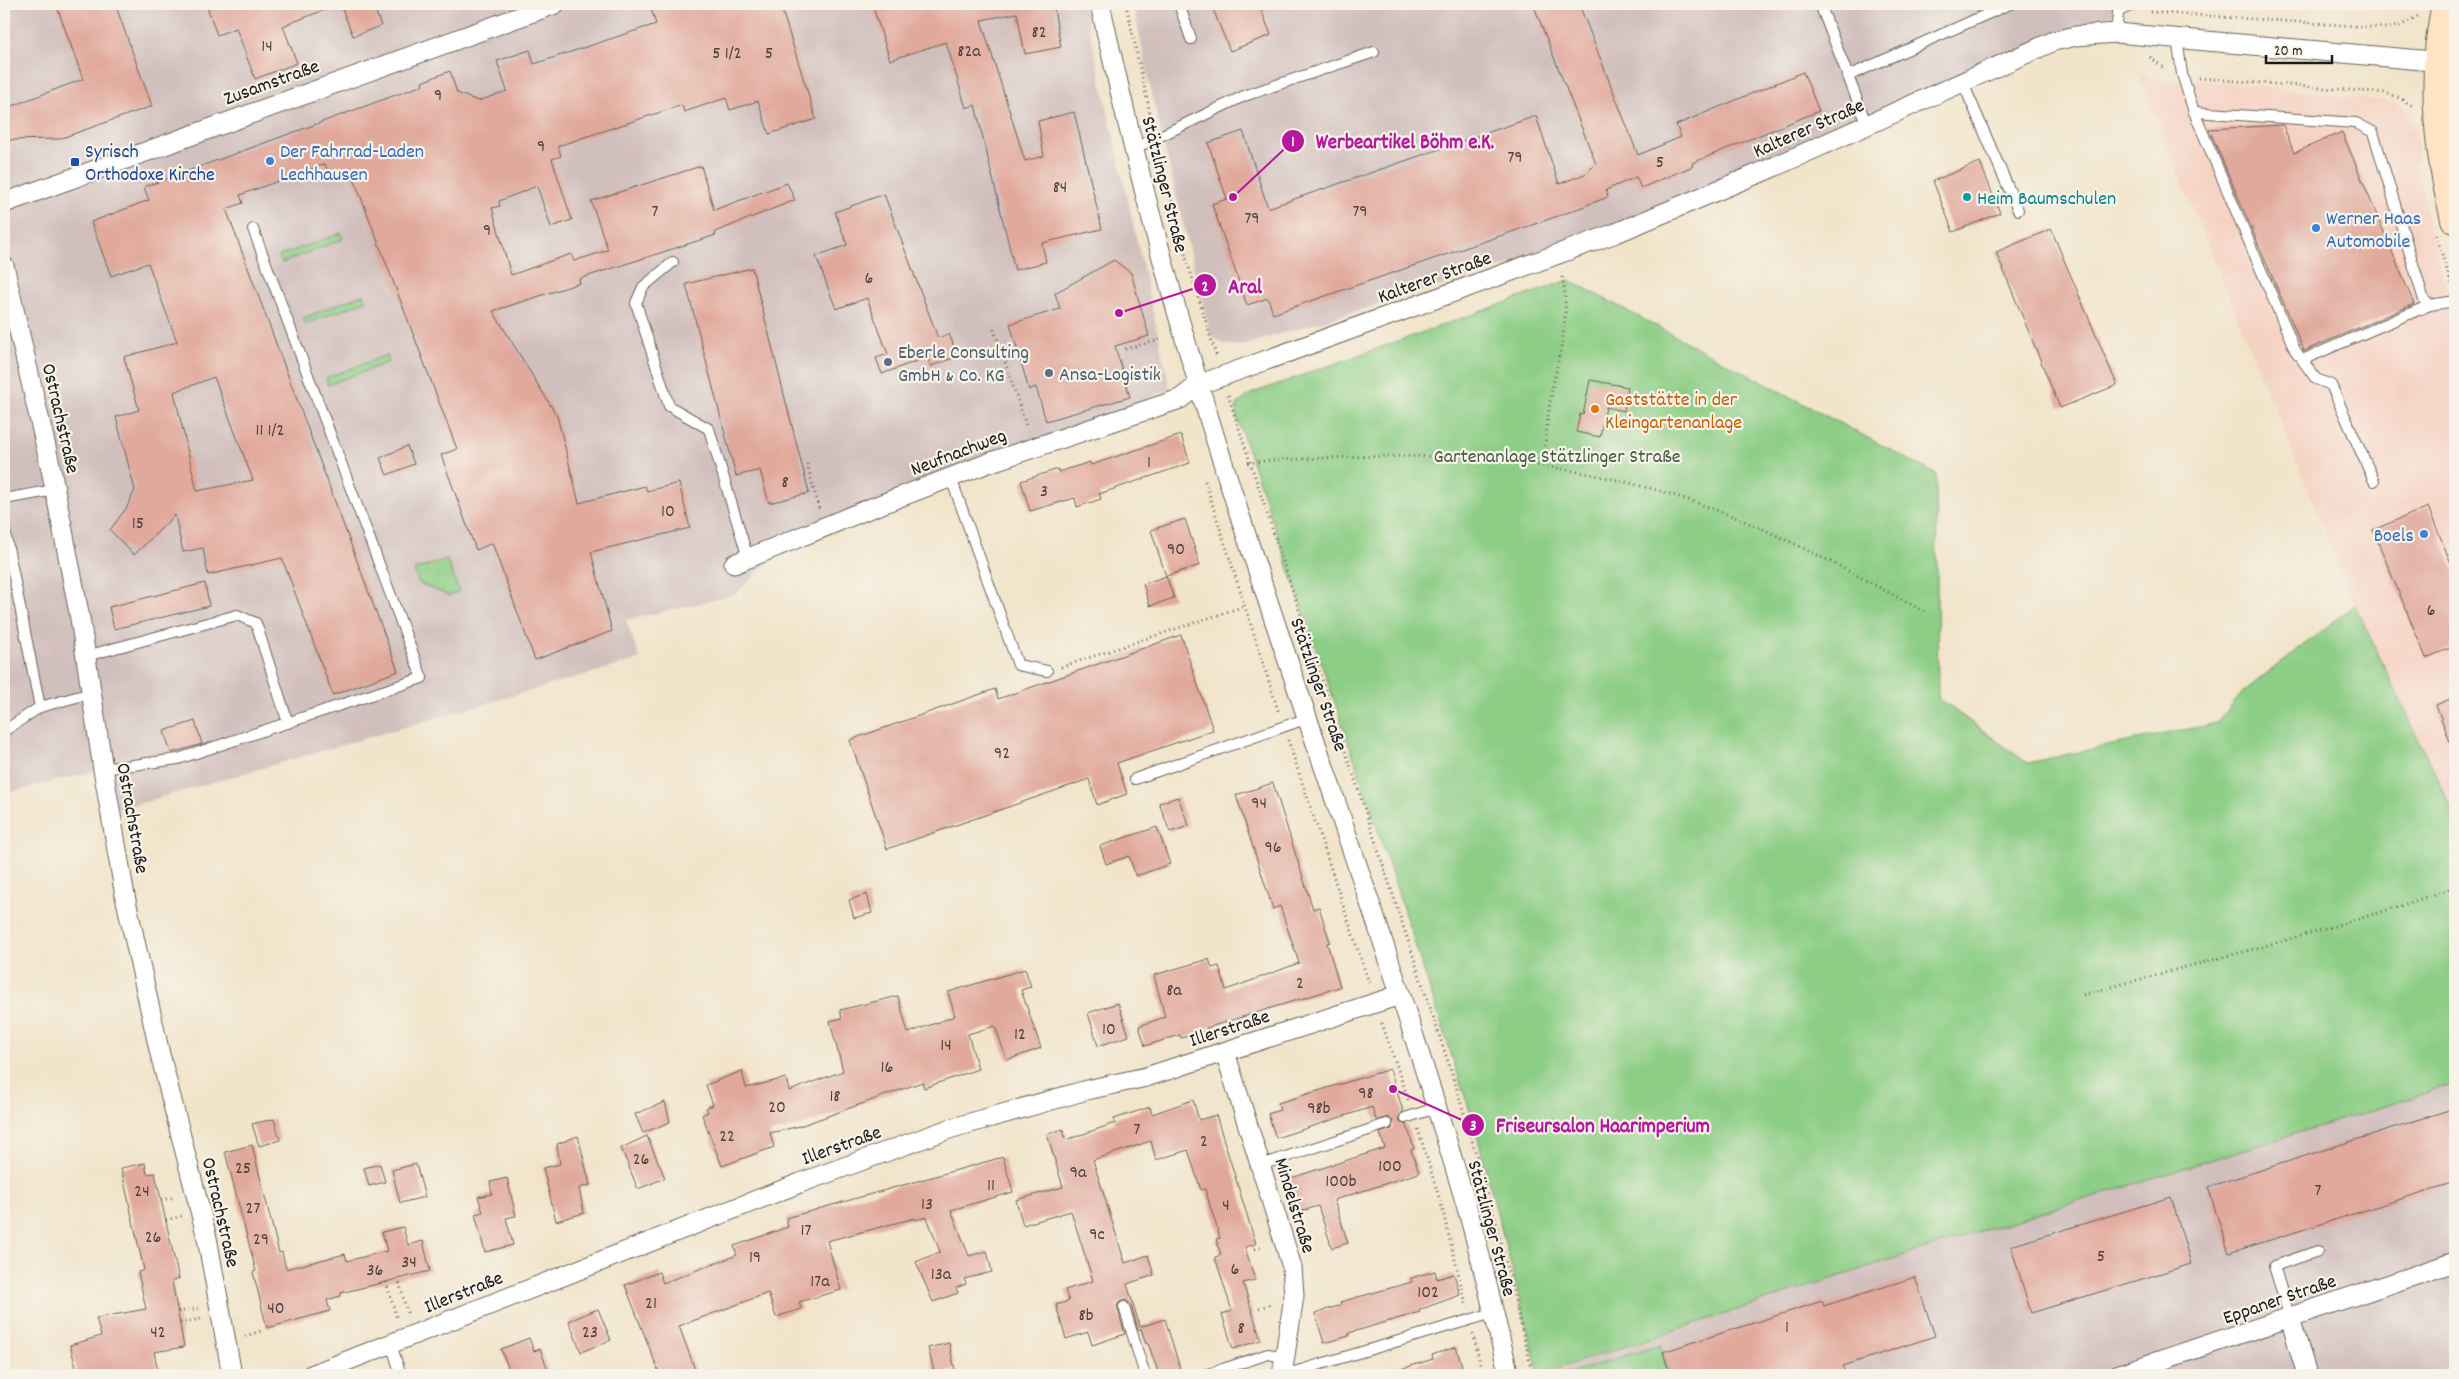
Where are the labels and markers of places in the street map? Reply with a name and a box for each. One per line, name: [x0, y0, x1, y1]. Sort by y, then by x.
callout: Werbeartikel Böhm e.K.: [1281, 123, 1504, 159]
place label: Syrisch Orthodoxe Kirche: [85, 139, 215, 190]
place label: Der Fahrrad-Laden Lechhausen: [280, 139, 424, 190]
marker: Der Fahrrad-Laden Lechhausen: [264, 155, 276, 167]
marker: Syrisch Orthodoxe Kirche: [69, 156, 81, 168]
place label: Heim Baumschulen: [1977, 186, 2116, 214]
marker: Heim Baumschulen: [1961, 191, 1973, 203]
place label: Werner Haas Automobile: [2326, 206, 2421, 257]
marker: Werner Haas Automobile: [2310, 222, 2322, 234]
callout: Aral: [1193, 267, 1272, 303]
place label: Eberle Consulting GmbH & Co. KG: [898, 340, 1029, 391]
marker: Eberle Consulting GmbH & Co. KG: [882, 356, 894, 368]
place label: Ansa-Logistik: [1059, 362, 1161, 390]
marker: Ansa-Logistik: [1043, 367, 1055, 379]
place label: Gaststätte in der Kleingartenanlage: [1605, 387, 1742, 438]
marker: Gaststätte in der Kleingartenanlage: [1589, 403, 1601, 415]
place label: Boels: [2374, 523, 2414, 551]
marker: Boels: [2418, 528, 2430, 540]
callout: Friseursalon Haarimperium: [1461, 1107, 1720, 1143]

